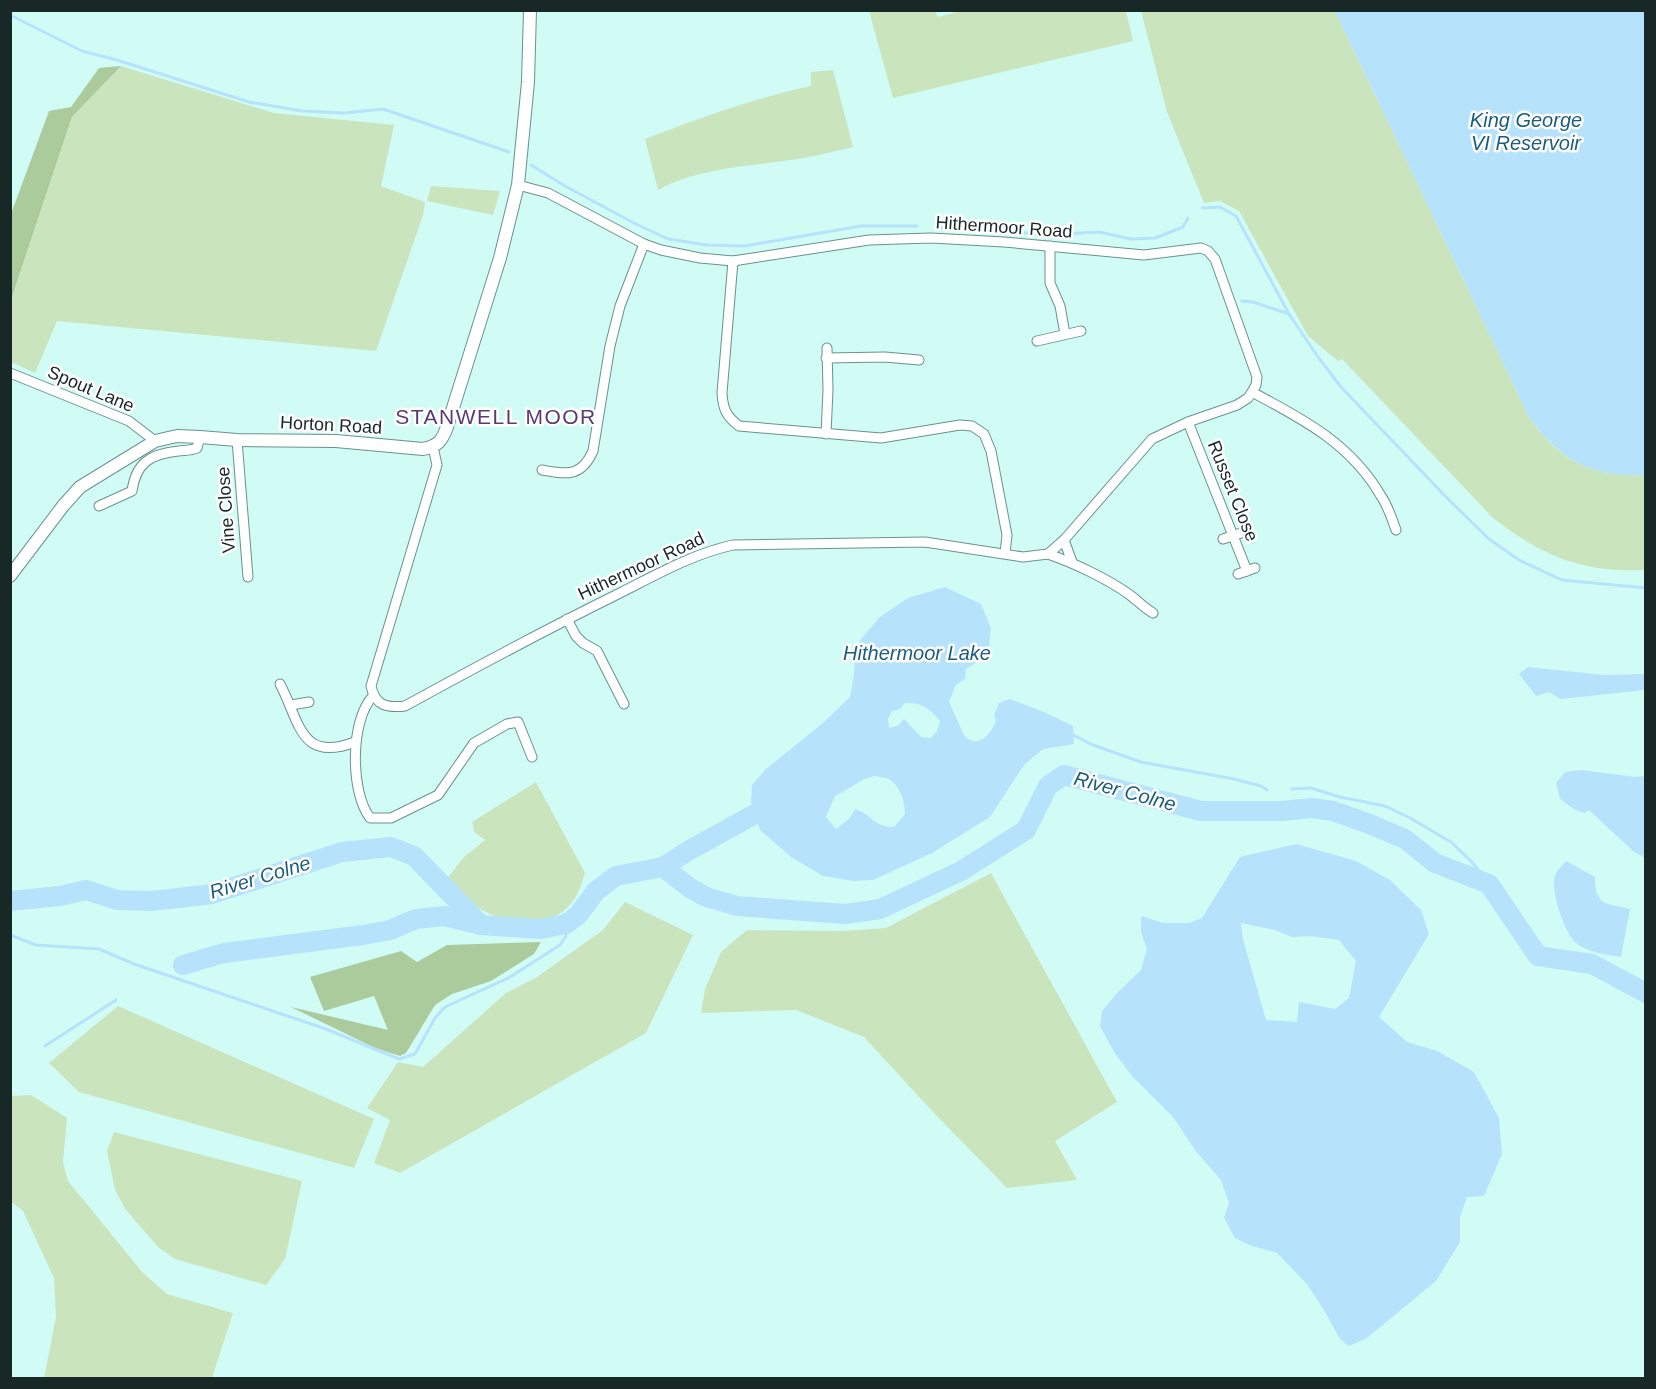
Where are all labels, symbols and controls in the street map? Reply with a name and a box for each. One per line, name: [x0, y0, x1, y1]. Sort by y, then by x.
water label: King George VI Reservoir: [1470, 109, 1582, 154]
street label: Hithermoor Road: [935, 212, 1073, 242]
street label: Spout Lane: [45, 362, 137, 416]
district label: STANWELL MOOR: [395, 405, 597, 428]
street label: Horton Road: [280, 412, 382, 438]
street label: Russet Close: [1204, 438, 1262, 544]
street label: Vine Close: [213, 466, 239, 554]
street label: Hithermoor Road: [575, 528, 707, 604]
water label: Hithermoor Lake: [843, 642, 991, 664]
water label: River Colne: [1072, 767, 1178, 815]
water label: River Colne: [207, 851, 313, 903]

